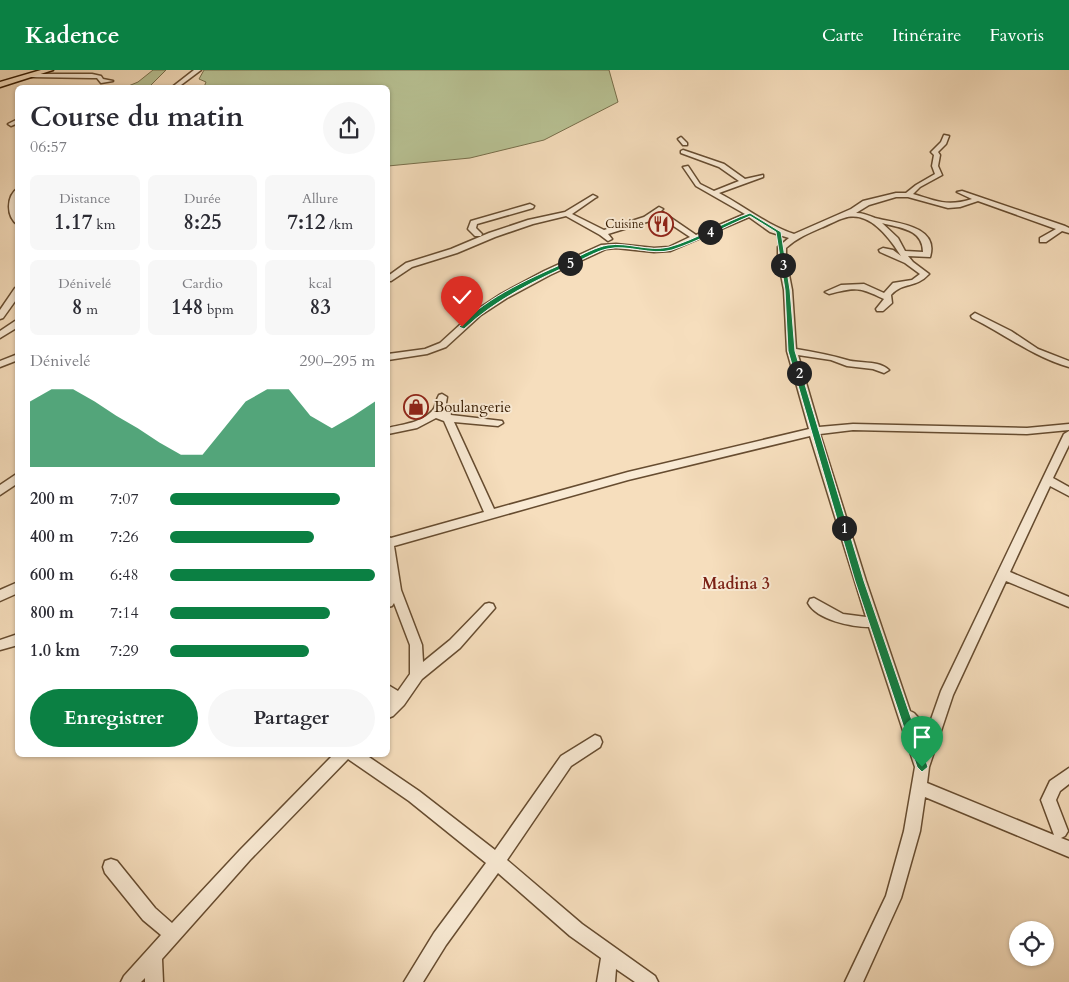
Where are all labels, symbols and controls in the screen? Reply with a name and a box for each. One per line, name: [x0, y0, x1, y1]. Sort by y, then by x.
text: Kadence: [25, 19, 120, 52]
text: Carte: [822, 23, 864, 48]
text: Itinéraire: [892, 23, 961, 48]
text: Favoris: [989, 23, 1044, 48]
text: Course du matin: [30, 98, 244, 136]
button: share: [323, 102, 375, 154]
text: 06:57: [30, 136, 67, 158]
text: Distance: [59, 189, 110, 208]
text: Durée: [184, 189, 221, 208]
text: Allure: [302, 189, 338, 208]
text: 1.17: [54, 208, 92, 237]
text: 8:25: [183, 208, 222, 237]
text: 7:12: [287, 208, 326, 237]
restaurant icon: Cuisine: [648, 211, 674, 237]
text: km: [92, 215, 116, 234]
text: /km: [326, 215, 353, 234]
place label: Cuisine: [605, 216, 644, 232]
pin: 4: [698, 220, 722, 244]
text: 4: [707, 223, 714, 242]
pin: 5: [558, 250, 582, 276]
pin: 3: [770, 252, 796, 278]
text: 5: [567, 254, 574, 273]
text: 3: [780, 256, 787, 275]
text: Dénivelé: [58, 274, 111, 293]
text: Cardio: [182, 274, 223, 293]
text: kcal: [308, 274, 332, 293]
pin: [441, 276, 483, 327]
icon: check: [448, 283, 476, 311]
text: 8: [72, 293, 82, 322]
text: 148: [171, 293, 203, 322]
text: 83: [309, 293, 331, 322]
text: m: [82, 300, 98, 319]
text: bpm: [203, 300, 234, 319]
text: Dénivelé: [30, 350, 91, 372]
text: 290–295 m: [299, 350, 375, 372]
pin: 2: [786, 360, 812, 386]
text: 2: [796, 364, 803, 383]
shop icon: Boulangerie: [403, 394, 429, 420]
place label: Boulangerie: [434, 397, 511, 417]
text: 200 m: [30, 488, 74, 510]
text: 7:07: [110, 488, 139, 510]
pin: 1: [832, 516, 856, 540]
text: 1: [841, 519, 848, 538]
text: 400 m: [30, 526, 74, 548]
text: 7:26: [110, 526, 139, 548]
text: 600 m: [30, 564, 74, 586]
text: 6:48: [110, 564, 139, 586]
district label: Madina 3: [702, 573, 770, 595]
text: 800 m: [30, 602, 74, 624]
text: 7:14: [110, 602, 139, 624]
text: 1.0 km: [30, 640, 80, 662]
text: 7:29: [110, 640, 139, 662]
button: Enregistrer: [30, 689, 198, 747]
button: Partager: [208, 689, 375, 747]
pin: [901, 716, 943, 767]
icon: arrive: [908, 723, 936, 751]
map controls: [1009, 921, 1054, 966]
button: locate: [1009, 921, 1054, 966]

